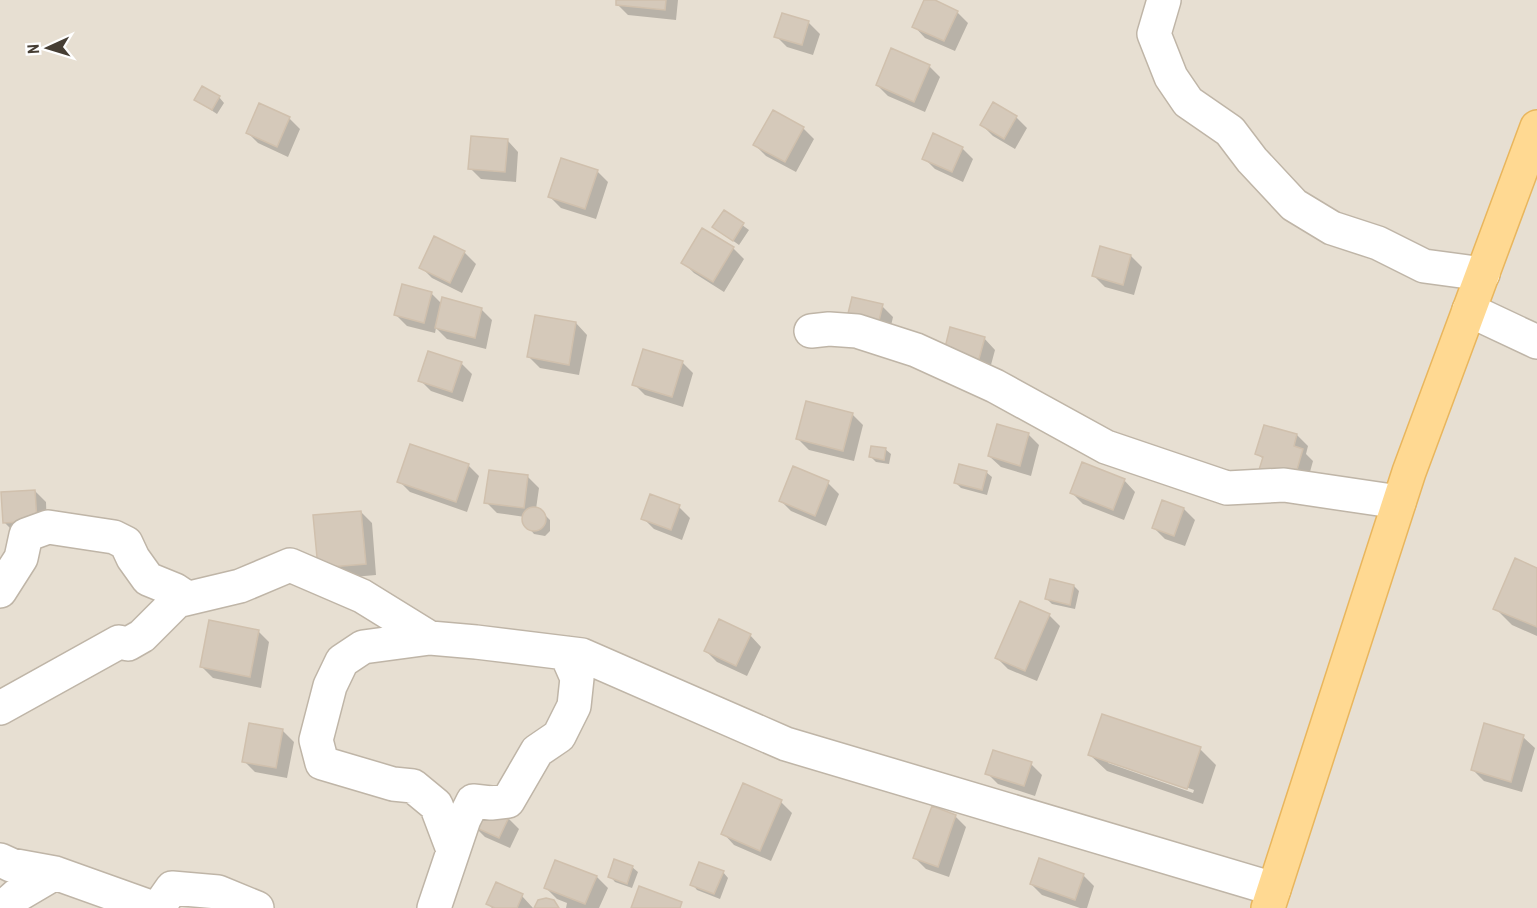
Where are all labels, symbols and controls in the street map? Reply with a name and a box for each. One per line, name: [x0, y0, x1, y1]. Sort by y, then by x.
north arrow: [18, 18, 78, 78]
text: N: [24, 43, 43, 55]

